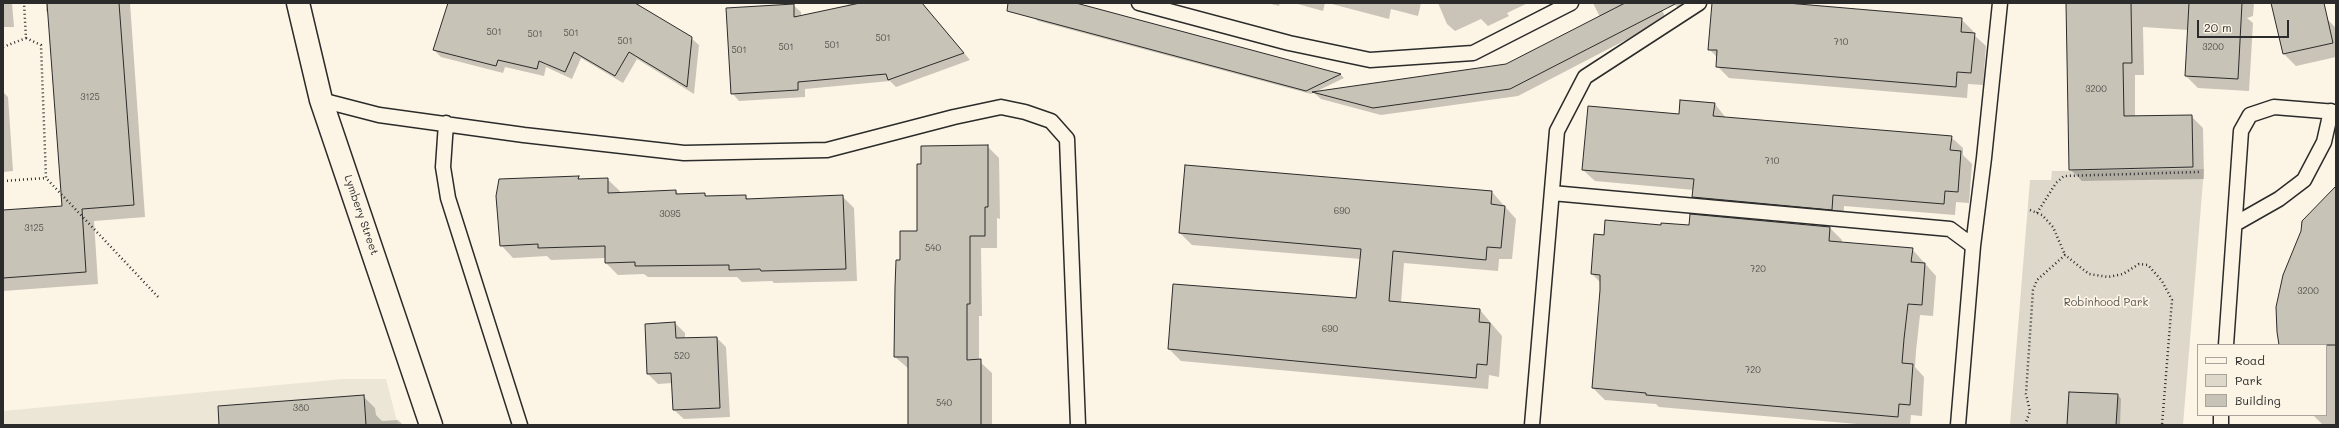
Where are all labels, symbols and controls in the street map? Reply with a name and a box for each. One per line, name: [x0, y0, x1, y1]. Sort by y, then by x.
scale bar: [2199, 12, 2291, 38]
text: 20 m: [2204, 19, 2232, 35]
house number: 501: [487, 27, 501, 37]
house number: 501: [564, 28, 578, 38]
house number: 501: [528, 29, 542, 39]
house number: 501: [876, 33, 890, 43]
house number: 501: [618, 36, 632, 46]
house number: 710: [1834, 37, 1848, 47]
house number: 501: [825, 40, 839, 50]
house number: 501: [779, 42, 793, 52]
house number: 3200: [2202, 42, 2224, 52]
house number: 501: [732, 45, 746, 55]
house number: 3200: [2085, 84, 2107, 94]
house number: 3125: [80, 92, 100, 102]
house number: 710: [1765, 156, 1779, 166]
street label: Lymbery Street: [341, 173, 381, 257]
house number: 690: [1334, 206, 1350, 216]
house number: 3095: [659, 209, 681, 219]
house number: 3125: [24, 223, 44, 233]
house number: 540: [925, 243, 941, 253]
house number: 720: [1750, 264, 1766, 274]
house number: 3200: [2297, 286, 2319, 296]
park label: Robinhood Park: [2064, 296, 2148, 310]
house number: 690: [1322, 324, 1338, 334]
legend: [2197, 344, 2327, 416]
house number: 520: [674, 351, 690, 361]
text: Road: [2235, 352, 2265, 368]
house number: 720: [1745, 365, 1761, 375]
text: Park: [2235, 372, 2262, 388]
text: Building: [2235, 392, 2281, 408]
house number: 540: [936, 398, 952, 408]
house number: 380: [293, 403, 309, 413]

